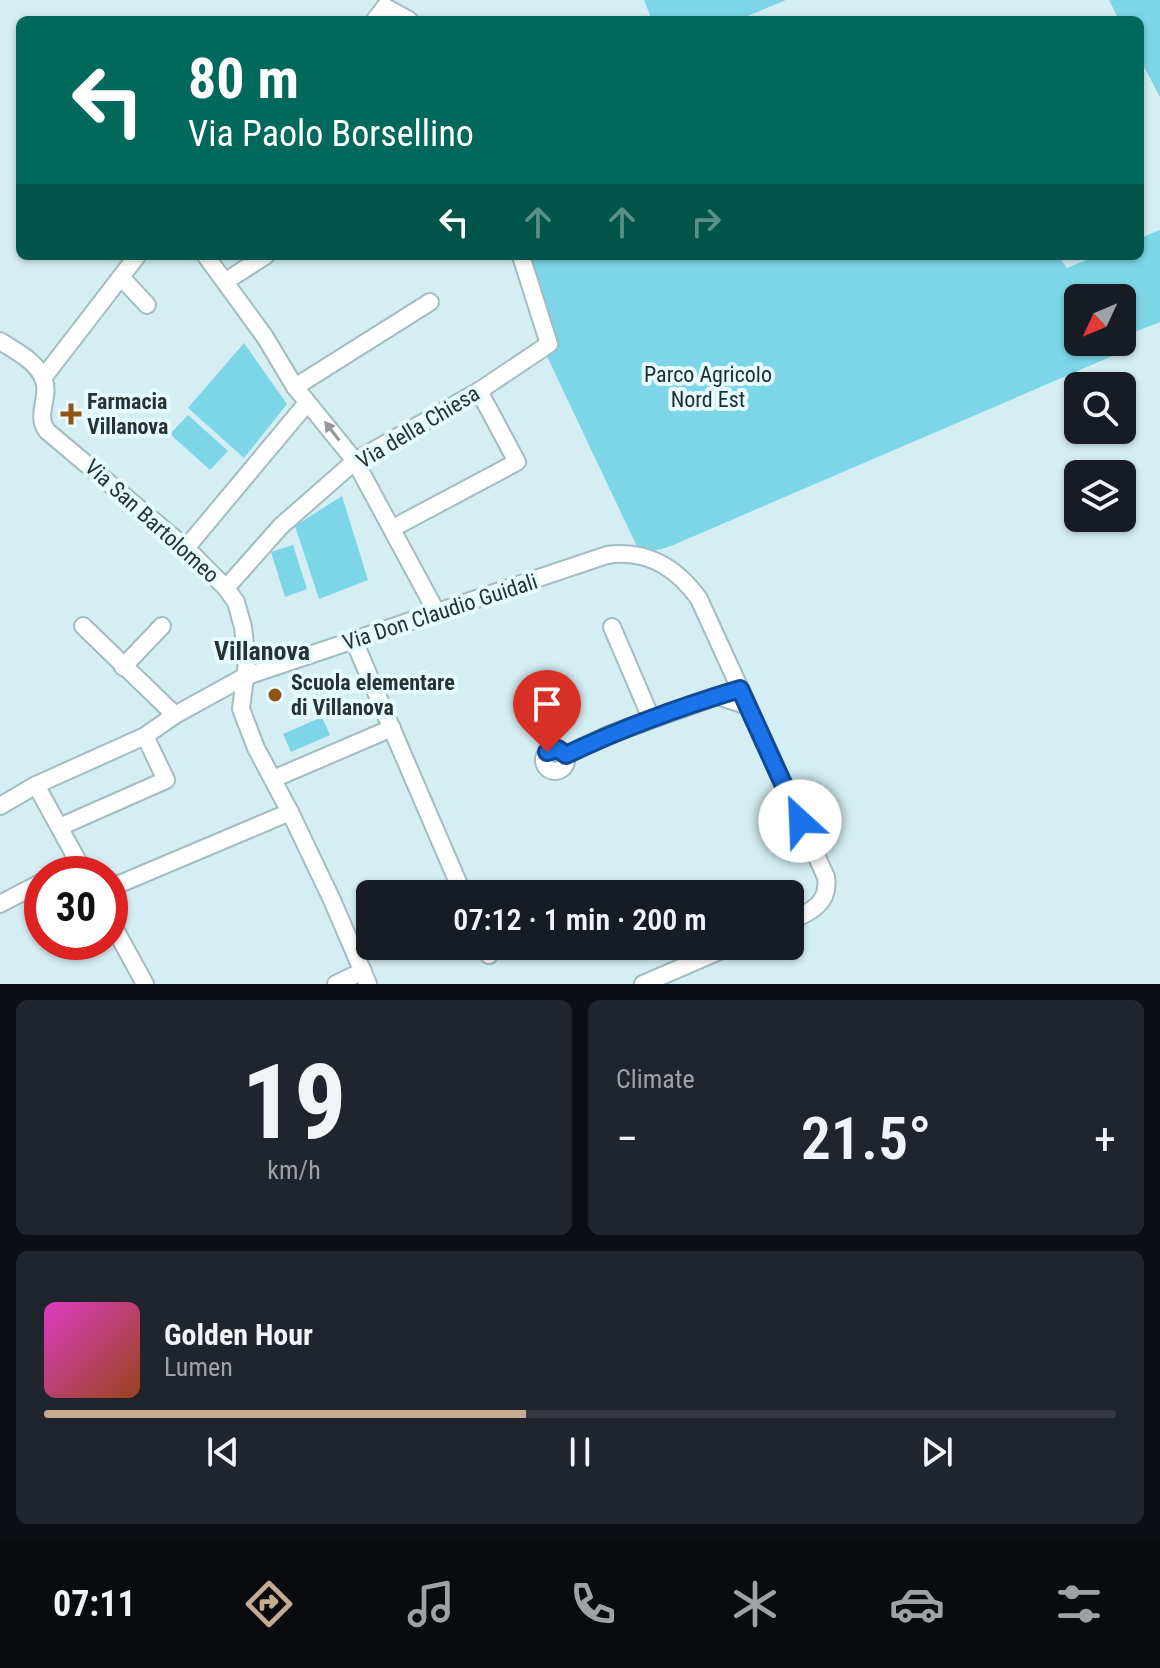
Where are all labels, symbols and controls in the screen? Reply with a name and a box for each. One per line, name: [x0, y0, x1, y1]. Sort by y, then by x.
text: 80 m: [188, 46, 299, 112]
icon: left: [56, 48, 160, 152]
text: Via Paolo Borsellino: [188, 113, 474, 155]
icon: left: [432, 200, 476, 244]
icon: ahead: [516, 200, 560, 244]
icon: ahead: [600, 200, 644, 244]
icon: right: [684, 200, 728, 244]
north arrow: [1064, 284, 1136, 356]
map controls: [1064, 284, 1136, 532]
park label: Parco Agricolo Nord Est: [644, 362, 772, 412]
button: search: [1064, 372, 1136, 444]
street label: Via della Chiesa: [352, 381, 484, 473]
place label: Farmacia Villanova: [87, 389, 168, 439]
marker: Farmacia Villanova: [62, 405, 80, 423]
one-way arrow: [324, 421, 340, 442]
street label: Via San Bartolomeo: [80, 454, 224, 588]
button: layers: [1064, 460, 1136, 532]
street label: Via Don Claudio Guidali: [339, 569, 541, 655]
district label: Villanova: [214, 636, 310, 666]
place label: Scuola elementare di Villanova: [291, 670, 455, 720]
pin: [513, 670, 581, 752]
icon: arrive: [525, 682, 569, 726]
marker: Scuola elementare di Villanova: [266, 686, 284, 704]
position arrow: [758, 779, 842, 863]
speed limit sign: 30: [24, 856, 128, 960]
text: 07:12 · 1 min · 200 m: [453, 902, 707, 937]
text: 19: [241, 1042, 347, 1163]
text: Climate: [616, 1064, 695, 1094]
text: 21.5°: [801, 1103, 931, 1174]
text: −: [616, 1113, 638, 1165]
text: +: [1094, 1113, 1116, 1165]
text: km/h: [267, 1155, 321, 1185]
text: Golden Hour: [164, 1317, 313, 1352]
text: Lumen: [164, 1352, 233, 1382]
icon: previous: [201, 1430, 245, 1474]
icon: pause: [558, 1430, 602, 1474]
icon: next: [915, 1430, 959, 1474]
icon: directions: [241, 1576, 297, 1632]
icon: music: [403, 1576, 459, 1632]
icon: phone: [565, 1576, 621, 1632]
icon: climate: [727, 1576, 783, 1632]
icon: car: [889, 1576, 945, 1632]
icon: filters: [1051, 1576, 1107, 1632]
text: 07:11: [53, 1583, 136, 1625]

